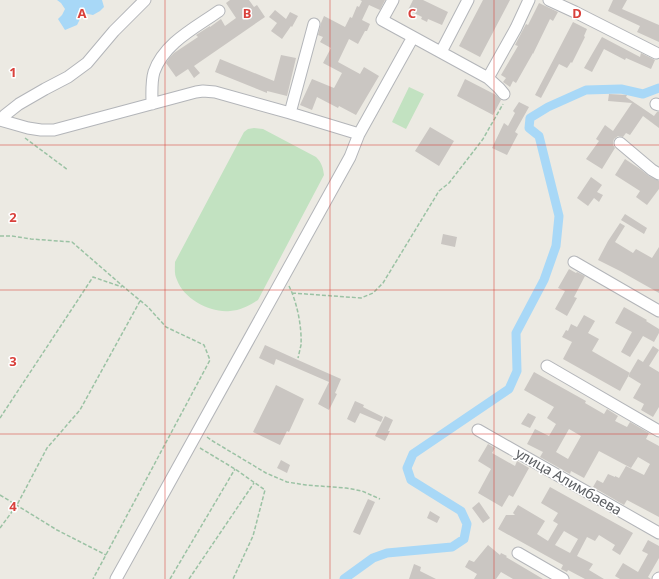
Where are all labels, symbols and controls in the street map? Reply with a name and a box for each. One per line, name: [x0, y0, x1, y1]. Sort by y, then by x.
text: A: [78, 4, 87, 22]
text: B: [243, 4, 251, 22]
text: C: [408, 4, 416, 22]
text: D: [572, 4, 582, 22]
text: 1: [9, 63, 17, 81]
text: 2: [9, 208, 17, 226]
text: 3: [9, 352, 17, 370]
street label: улица Алимбаева: [513, 443, 625, 519]
text: 4: [9, 497, 17, 515]

